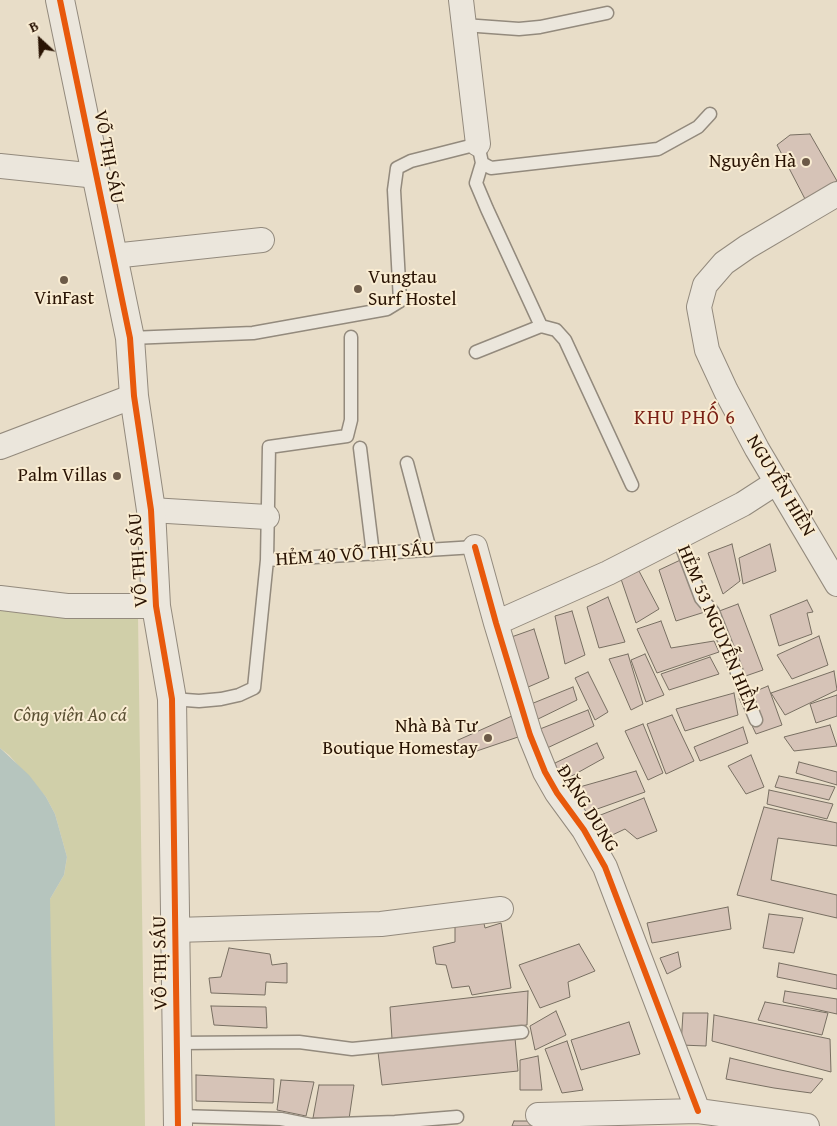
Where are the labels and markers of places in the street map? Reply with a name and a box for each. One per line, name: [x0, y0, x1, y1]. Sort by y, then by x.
place label: Nguyên Hà: [709, 151, 796, 173]
marker: Nguyên Hà: [800, 156, 812, 168]
place label: Vungtau Surf Hostel: [368, 267, 456, 311]
marker: VinFast: [58, 274, 70, 286]
marker: Vungtau Surf Hostel: [352, 283, 364, 295]
place label: VinFast: [34, 288, 94, 310]
place label: Palm Villas: [18, 465, 107, 487]
marker: Palm Villas: [111, 470, 123, 482]
place label: Nhà Bà Tư Boutique Homestay: [322, 716, 478, 760]
marker: Nhà Bà Tư Boutique Homestay: [482, 732, 494, 744]

